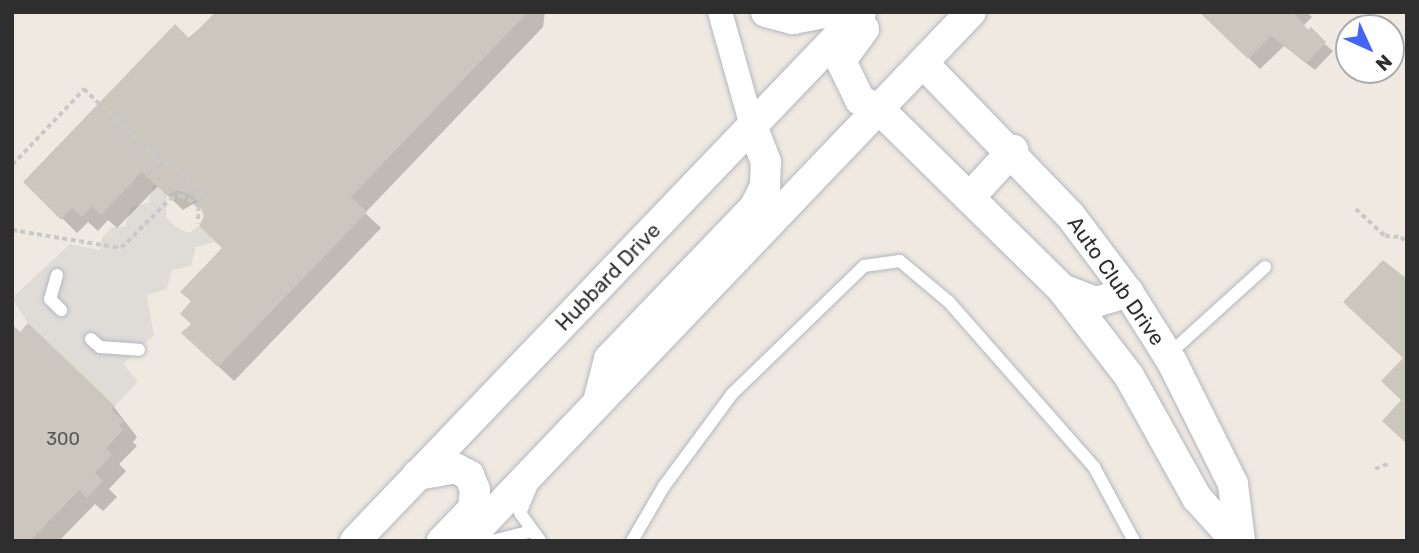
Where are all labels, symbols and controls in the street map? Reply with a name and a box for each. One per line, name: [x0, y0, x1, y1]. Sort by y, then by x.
north arrow: [1335, 14, 1405, 84]
text: N: [1371, 50, 1397, 76]
street label: Auto Club Drive: [1062, 212, 1170, 350]
street label: Hubbard Drive: [550, 218, 666, 336]
house number: 300: [46, 428, 80, 450]

